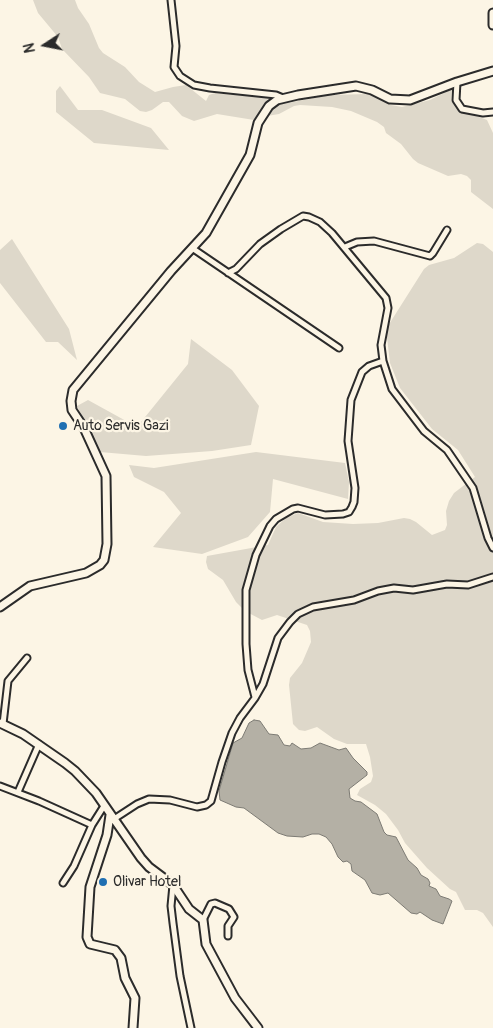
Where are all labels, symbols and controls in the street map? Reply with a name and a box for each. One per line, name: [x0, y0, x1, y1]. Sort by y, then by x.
north arrow: [20, 20, 70, 70]
text: N: [21, 42, 39, 54]
place label: Auto Servis Gazi: [73, 418, 168, 434]
marker: Auto Servis Gazi: [57, 420, 69, 432]
place label: Olivar Hotel: [113, 874, 181, 890]
marker: Olivar Hotel: [97, 876, 109, 888]

